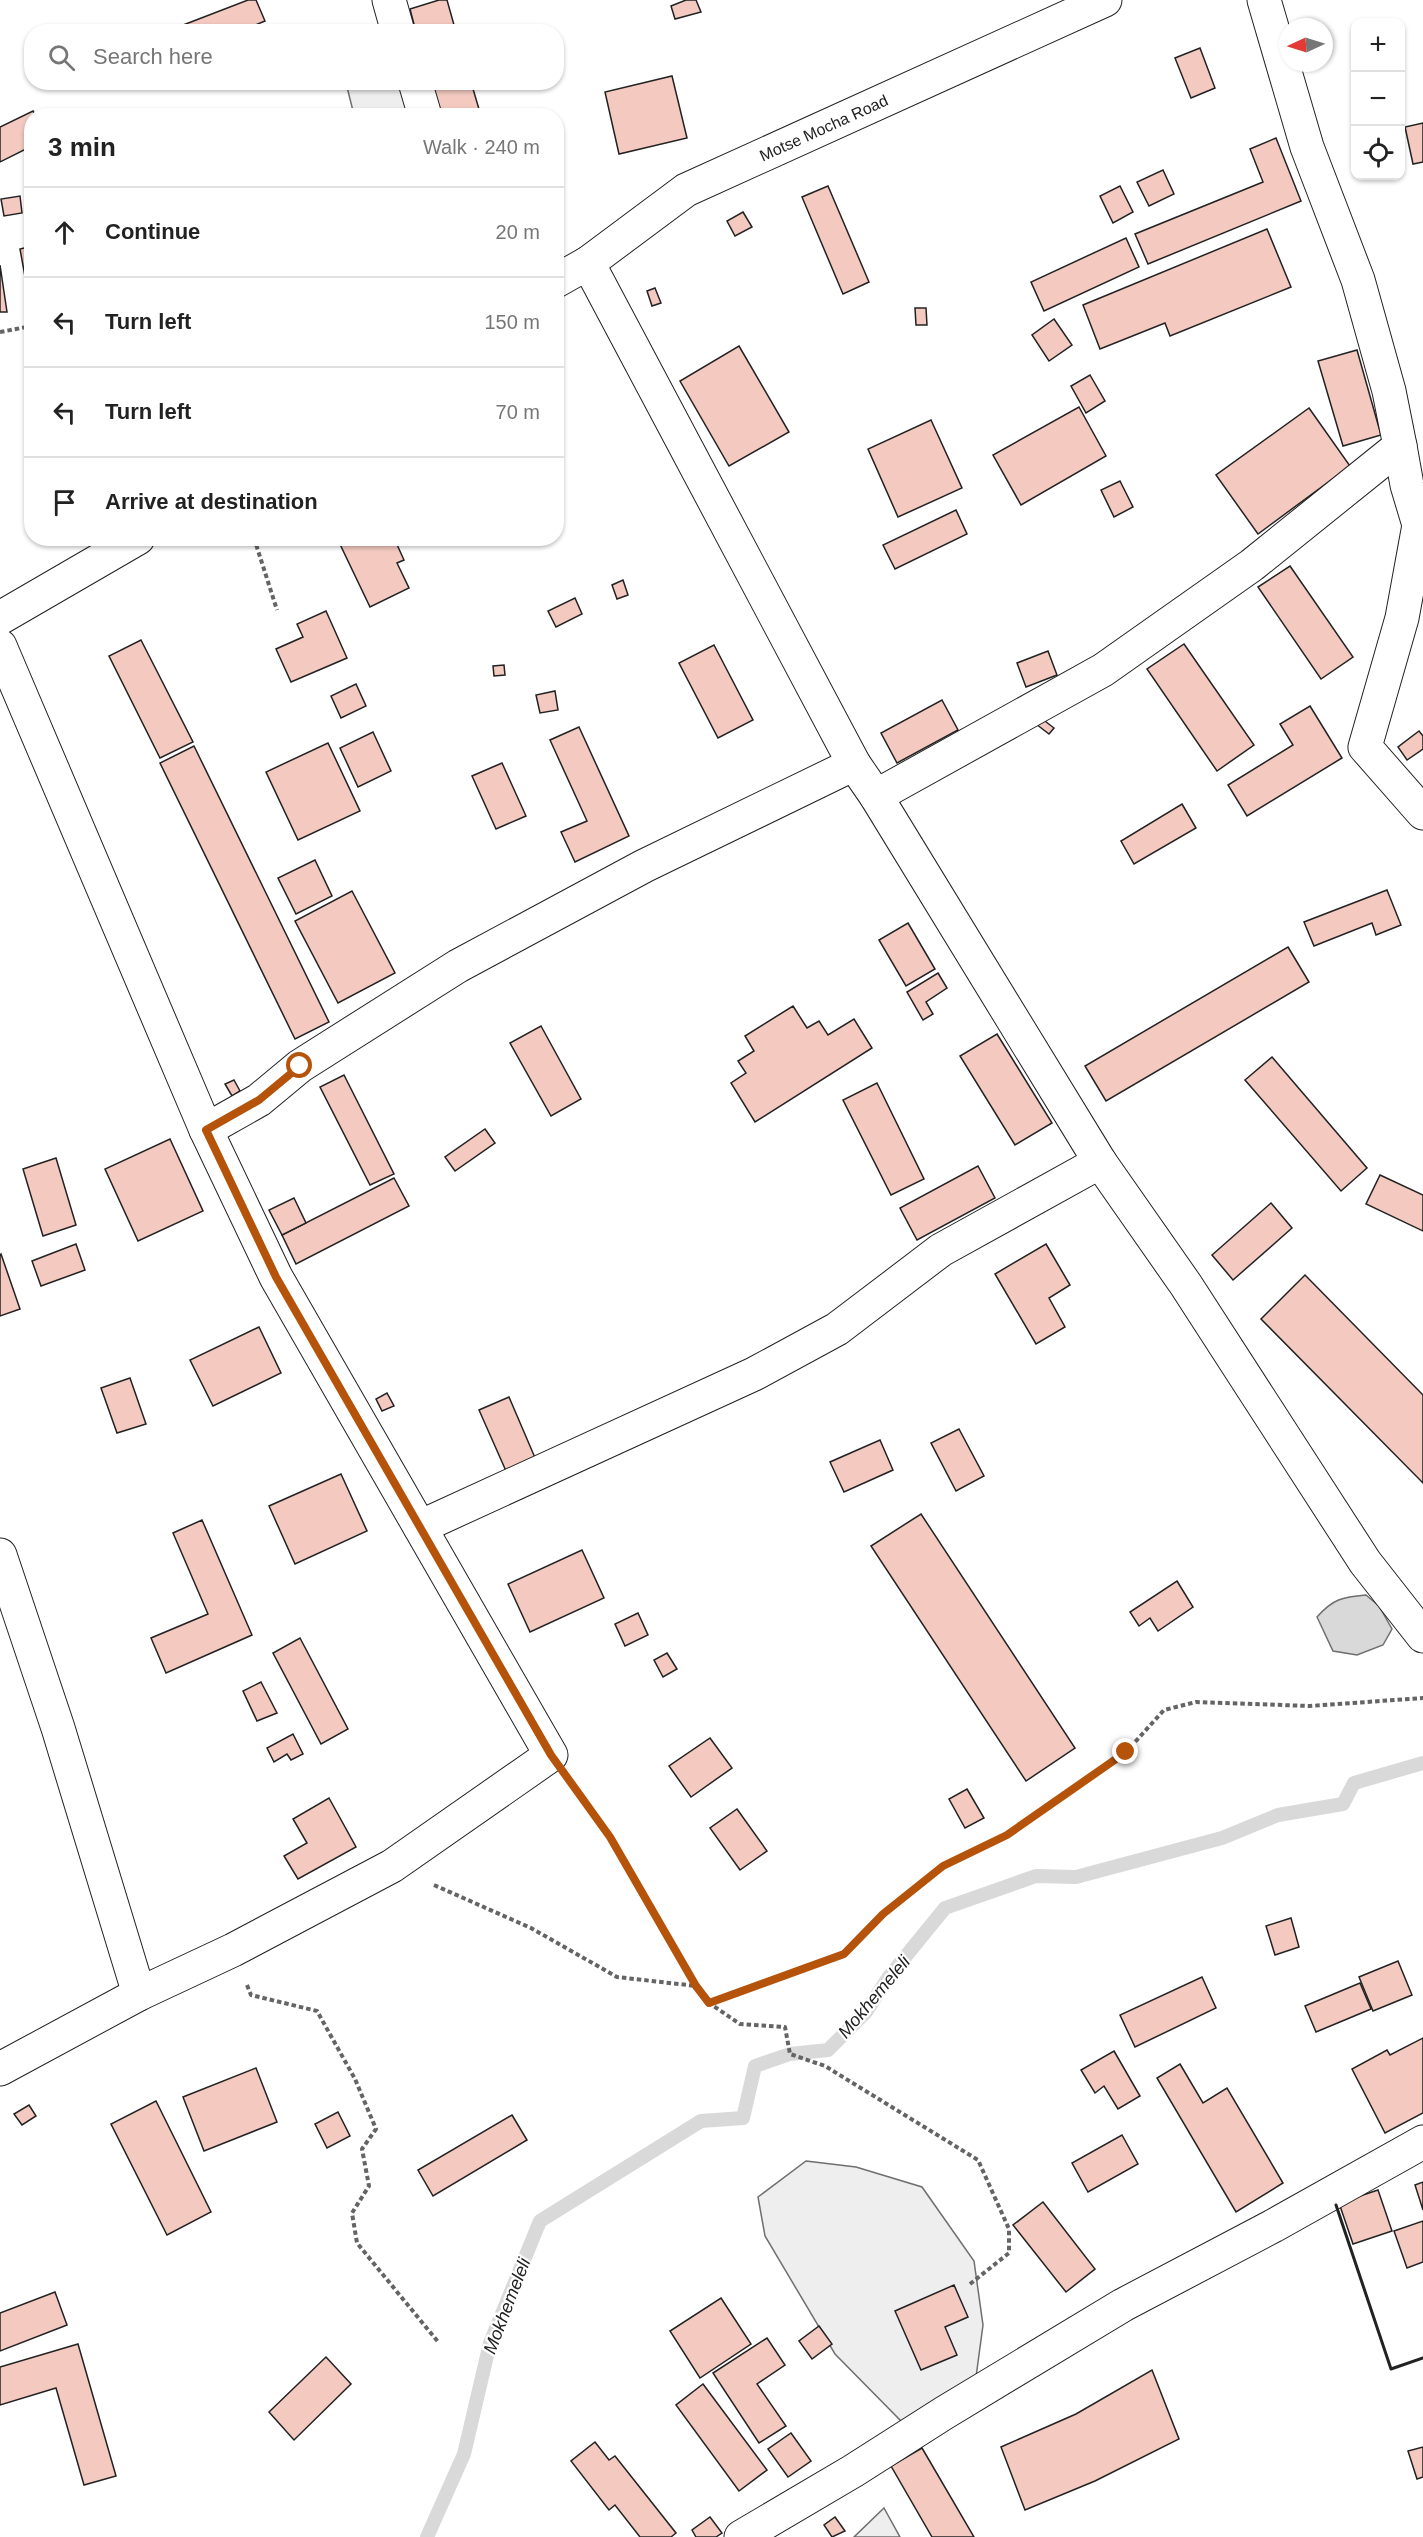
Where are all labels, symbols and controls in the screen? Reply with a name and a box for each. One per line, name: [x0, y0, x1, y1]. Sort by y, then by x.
north arrow: [1279, 18, 1333, 72]
map controls: [1351, 18, 1405, 180]
button: +: [1351, 18, 1405, 72]
search box: [24, 24, 564, 90]
icon: search: [45, 41, 78, 74]
text: Search here: [93, 44, 213, 69]
button: −: [1351, 72, 1405, 126]
street label: Motse Mocha Road: [757, 91, 890, 164]
button: locate: [1351, 126, 1405, 180]
text: 3 min: [48, 132, 116, 162]
text: Walk · 240 m: [423, 136, 540, 158]
icon: ahead: [48, 216, 81, 249]
text: Continue: [105, 219, 200, 244]
text: 20 m: [496, 221, 540, 243]
icon: left: [48, 306, 81, 339]
text: Turn left: [105, 309, 191, 334]
text: 150 m: [484, 311, 540, 333]
icon: left: [48, 396, 81, 429]
text: Turn left: [105, 399, 191, 424]
text: 70 m: [496, 401, 540, 423]
icon: arrive: [48, 486, 81, 519]
text: Arrive at destination: [105, 489, 318, 514]
route start: [286, 1052, 312, 1078]
route end: [1112, 1738, 1138, 1764]
water label: Mokhemeleli: [834, 1951, 915, 2042]
water label: Mokhemeleli: [480, 2254, 535, 2357]

